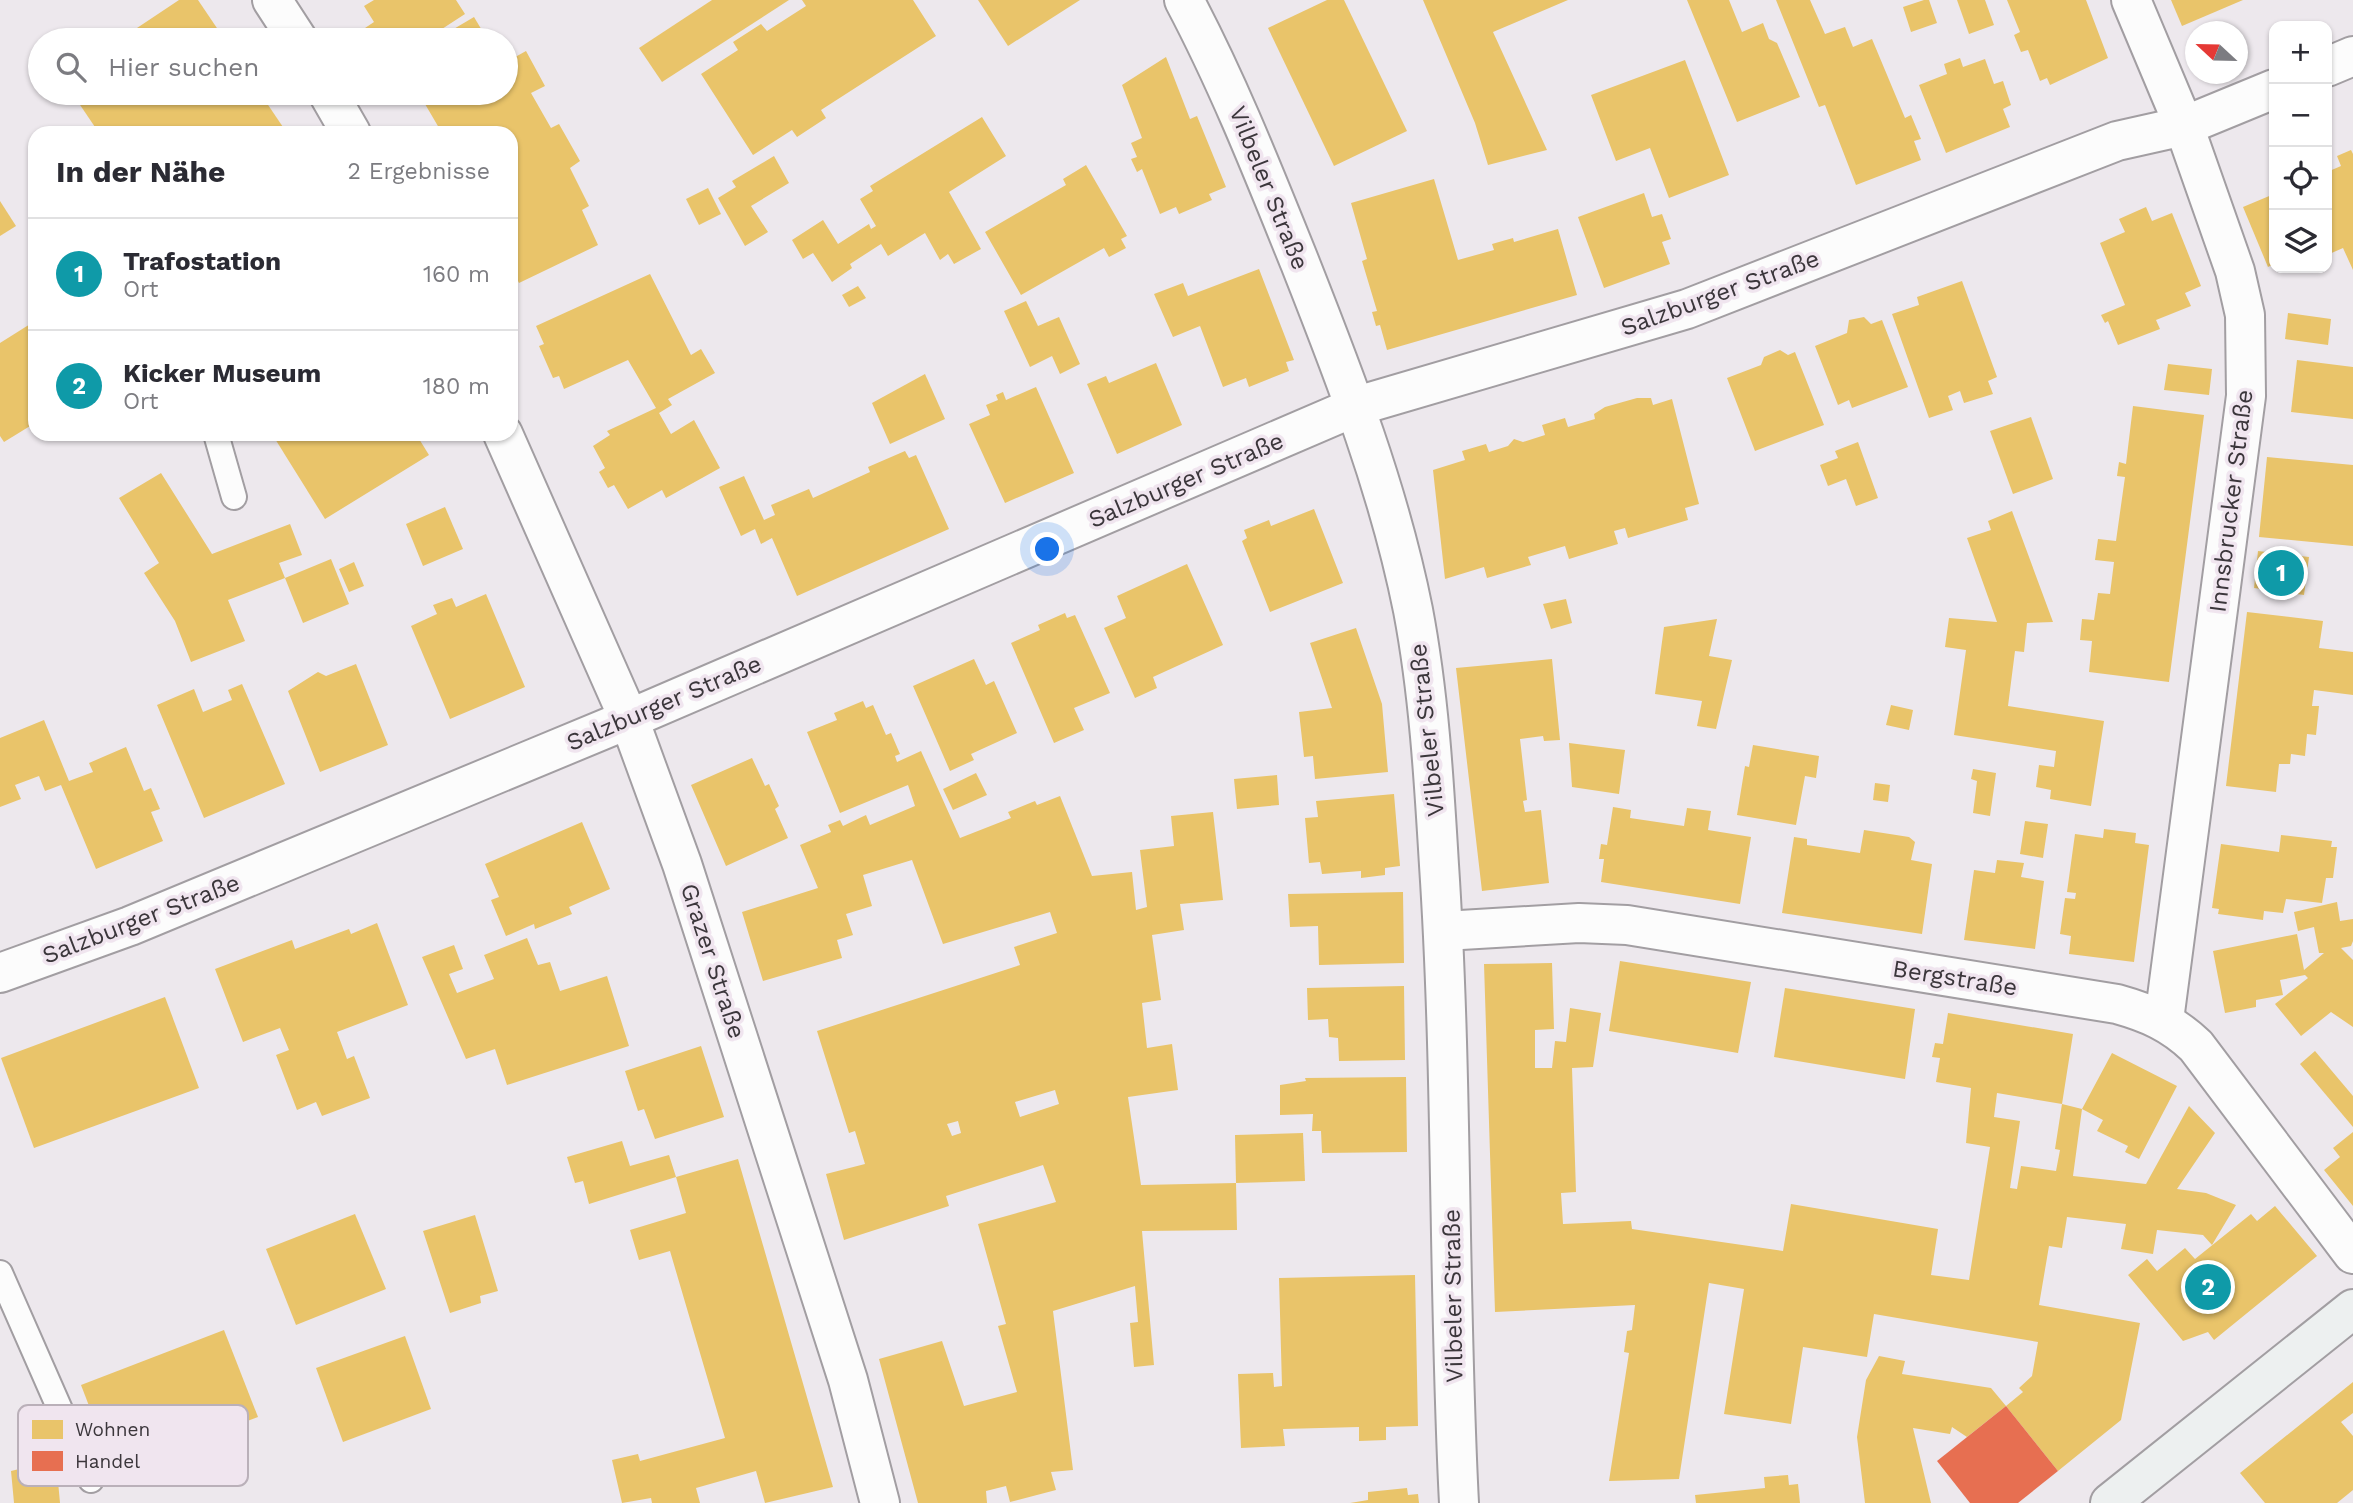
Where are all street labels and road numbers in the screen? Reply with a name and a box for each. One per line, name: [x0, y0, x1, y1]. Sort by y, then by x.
street label: Vilbeler Straße: [1223, 102, 1315, 274]
street label: Salzburger Straße: [1617, 244, 1823, 342]
street label: Innsbrucker Straße: [2203, 388, 2259, 614]
street label: Salzburger Straße: [1084, 426, 1288, 534]
street label: Vilbeler Straße: [1404, 642, 1450, 818]
street label: Salzburger Straße: [562, 649, 766, 757]
street label: Salzburger Straße: [38, 868, 244, 970]
street label: Grazer Straße: [675, 880, 751, 1042]
street label: Bergstraße: [1891, 954, 2019, 1002]
street label: Vilbeler Straße: [1437, 1209, 1469, 1383]

